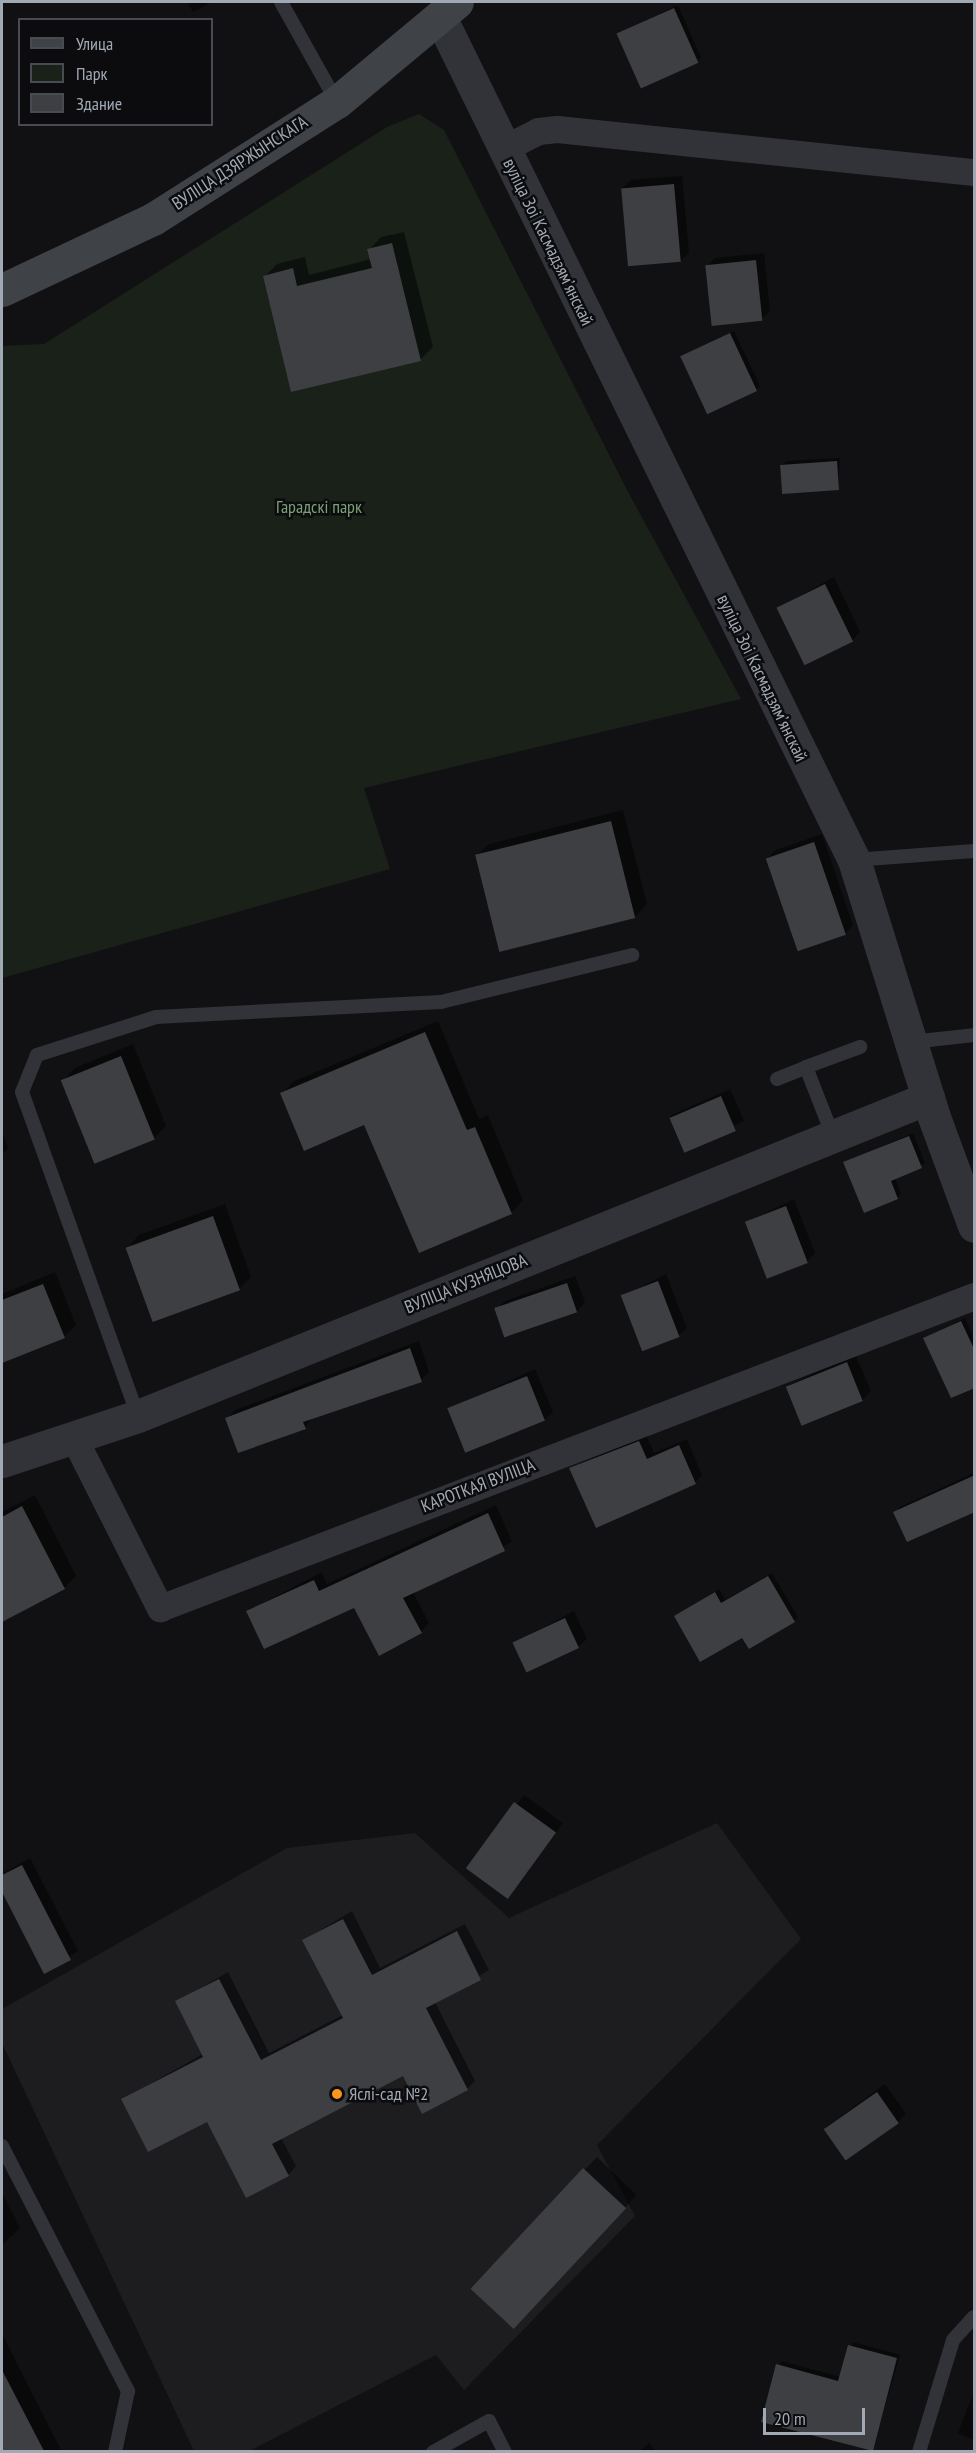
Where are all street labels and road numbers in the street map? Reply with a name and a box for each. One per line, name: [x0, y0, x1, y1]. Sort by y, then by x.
street label: ВУЛІЦА ДЗЯРЖЫНСКАГА: [168, 111, 312, 215]
street label: вуліца Зоі Касмадзямʼянскай: [498, 155, 598, 329]
street label: вуліца Зоі Касмадзямʼянскай: [712, 591, 812, 765]
street label: ВУЛІЦА КУЗНЯЦОВА: [401, 1249, 531, 1319]
street label: КАРОТКАЯ ВУЛІЦА: [418, 1454, 538, 1518]

